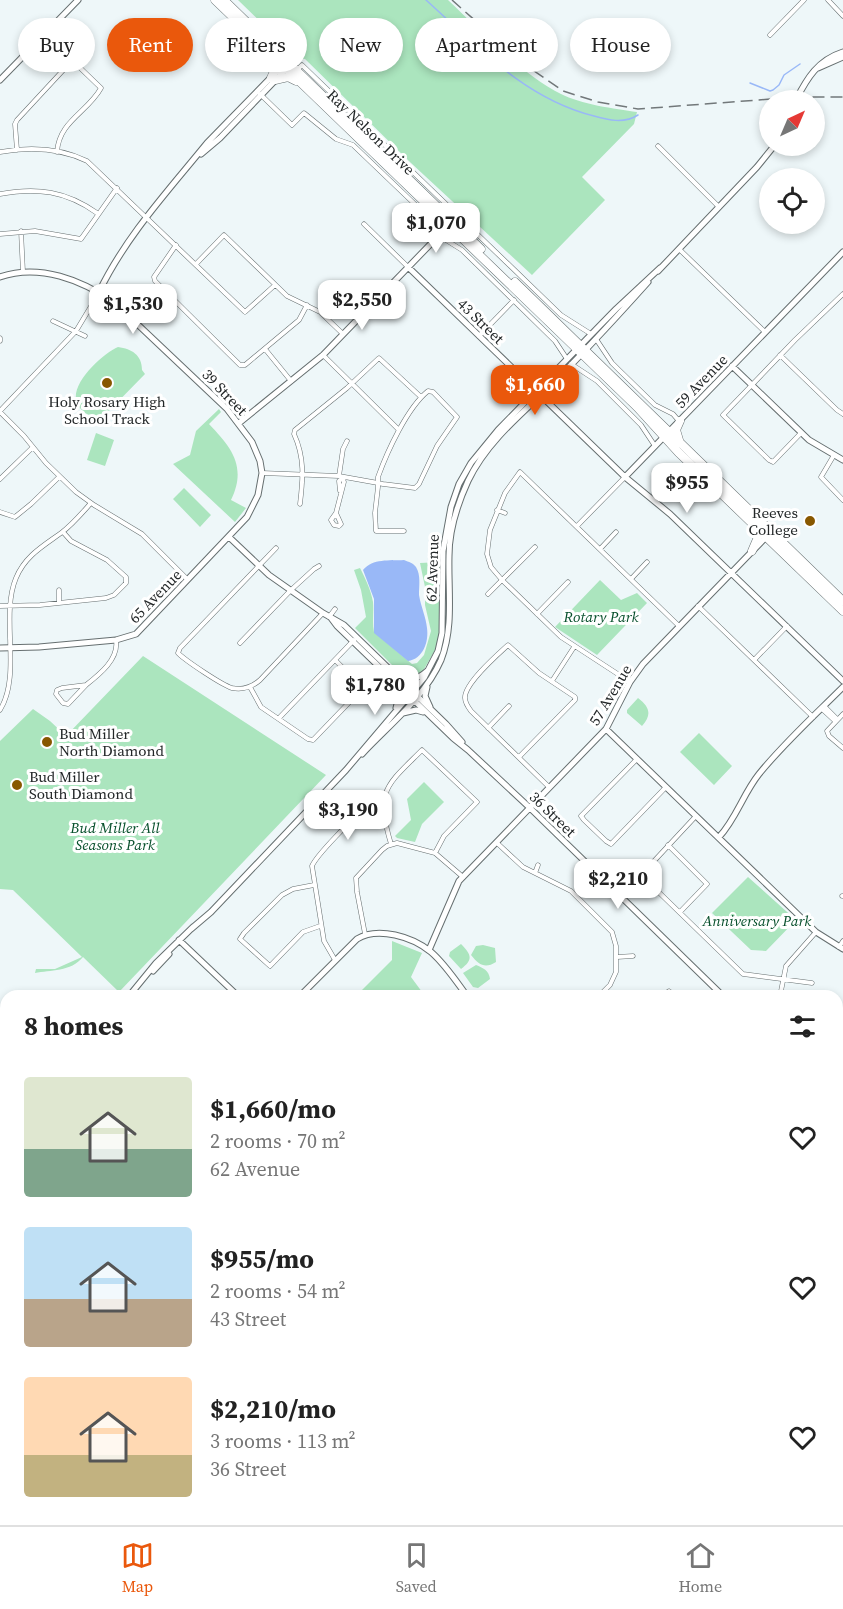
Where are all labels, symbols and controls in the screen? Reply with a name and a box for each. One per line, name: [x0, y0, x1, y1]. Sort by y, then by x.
chip: Buy: [18, 18, 95, 72]
chip: Rent: [107, 18, 193, 72]
chip: Filters: [205, 18, 307, 72]
chip: New: [319, 18, 403, 72]
chip: Apartment: [415, 18, 558, 72]
chip: House: [570, 18, 671, 72]
street label: Ray Nelson Drive: [322, 85, 420, 180]
north arrow: [759, 90, 825, 156]
map controls: [759, 90, 825, 234]
button: locate: [759, 168, 825, 234]
pin: $1,070: [387, 203, 485, 254]
text: $1,070: [406, 208, 466, 236]
pin: $2,550: [313, 280, 411, 331]
pin: $1,530: [84, 284, 182, 335]
text: $2,550: [332, 285, 392, 313]
text: $1,530: [103, 289, 163, 317]
street label: 43 Street: [453, 294, 509, 349]
street label: 59 Avenue: [670, 349, 732, 413]
street label: 39 Street: [198, 364, 253, 420]
pin: $1,660: [486, 365, 584, 416]
text: $1,660: [505, 370, 565, 398]
marker: Holy Rosary High School Track: [100, 376, 114, 390]
place label: Holy Rosary High School Track: [48, 391, 166, 429]
pin: $955: [651, 463, 723, 514]
text: $955: [665, 468, 709, 496]
place label: Reeves College: [749, 502, 798, 540]
marker: Reeves College: [803, 514, 817, 528]
street label: 62 Avenue: [420, 533, 444, 602]
street label: 65 Avenue: [124, 564, 186, 628]
park label: Rotary Park: [562, 606, 640, 627]
street label: 57 Avenue: [584, 660, 637, 729]
pin: $1,780: [326, 665, 424, 716]
text: $1,780: [345, 670, 405, 698]
place label: Bud Miller North Diamond: [59, 723, 165, 761]
marker: Bud Miller North Diamond: [40, 735, 54, 749]
place label: Bud Miller South Diamond: [29, 766, 133, 804]
marker: Bud Miller South Diamond: [10, 778, 24, 792]
street label: 36 Street: [525, 787, 581, 842]
pin: $3,190: [299, 790, 397, 841]
text: $3,190: [318, 795, 378, 823]
park label: Bud Miller All Seasons Park: [69, 817, 160, 855]
pin: $2,210: [569, 859, 667, 910]
text: $2,210: [588, 864, 648, 892]
park label: Anniversary Park: [702, 910, 812, 931]
text: 8 homes: [24, 1008, 123, 1044]
icon: filters: [786, 1010, 819, 1043]
text: $1,660/mo: [210, 1091, 336, 1127]
icon: home: [72, 1101, 144, 1173]
icon: heart: [786, 1121, 819, 1154]
text: 2 rooms · 70 m²: [210, 1127, 346, 1155]
text: 62 Avenue: [210, 1155, 300, 1183]
text: $955/mo: [210, 1241, 314, 1277]
icon: home: [72, 1251, 144, 1323]
icon: heart: [786, 1271, 819, 1304]
text: 2 rooms · 54 m²: [210, 1277, 346, 1305]
text: 43 Street: [210, 1305, 286, 1333]
text: $2,210/mo: [210, 1391, 336, 1427]
icon: home: [72, 1401, 144, 1473]
icon: heart: [786, 1421, 819, 1454]
text: 3 rooms · 113 m²: [210, 1427, 356, 1455]
text: 36 Street: [210, 1455, 286, 1483]
tab: Map: [121, 1539, 154, 1597]
tab: Saved: [396, 1539, 437, 1597]
tab: Home: [678, 1539, 722, 1597]

